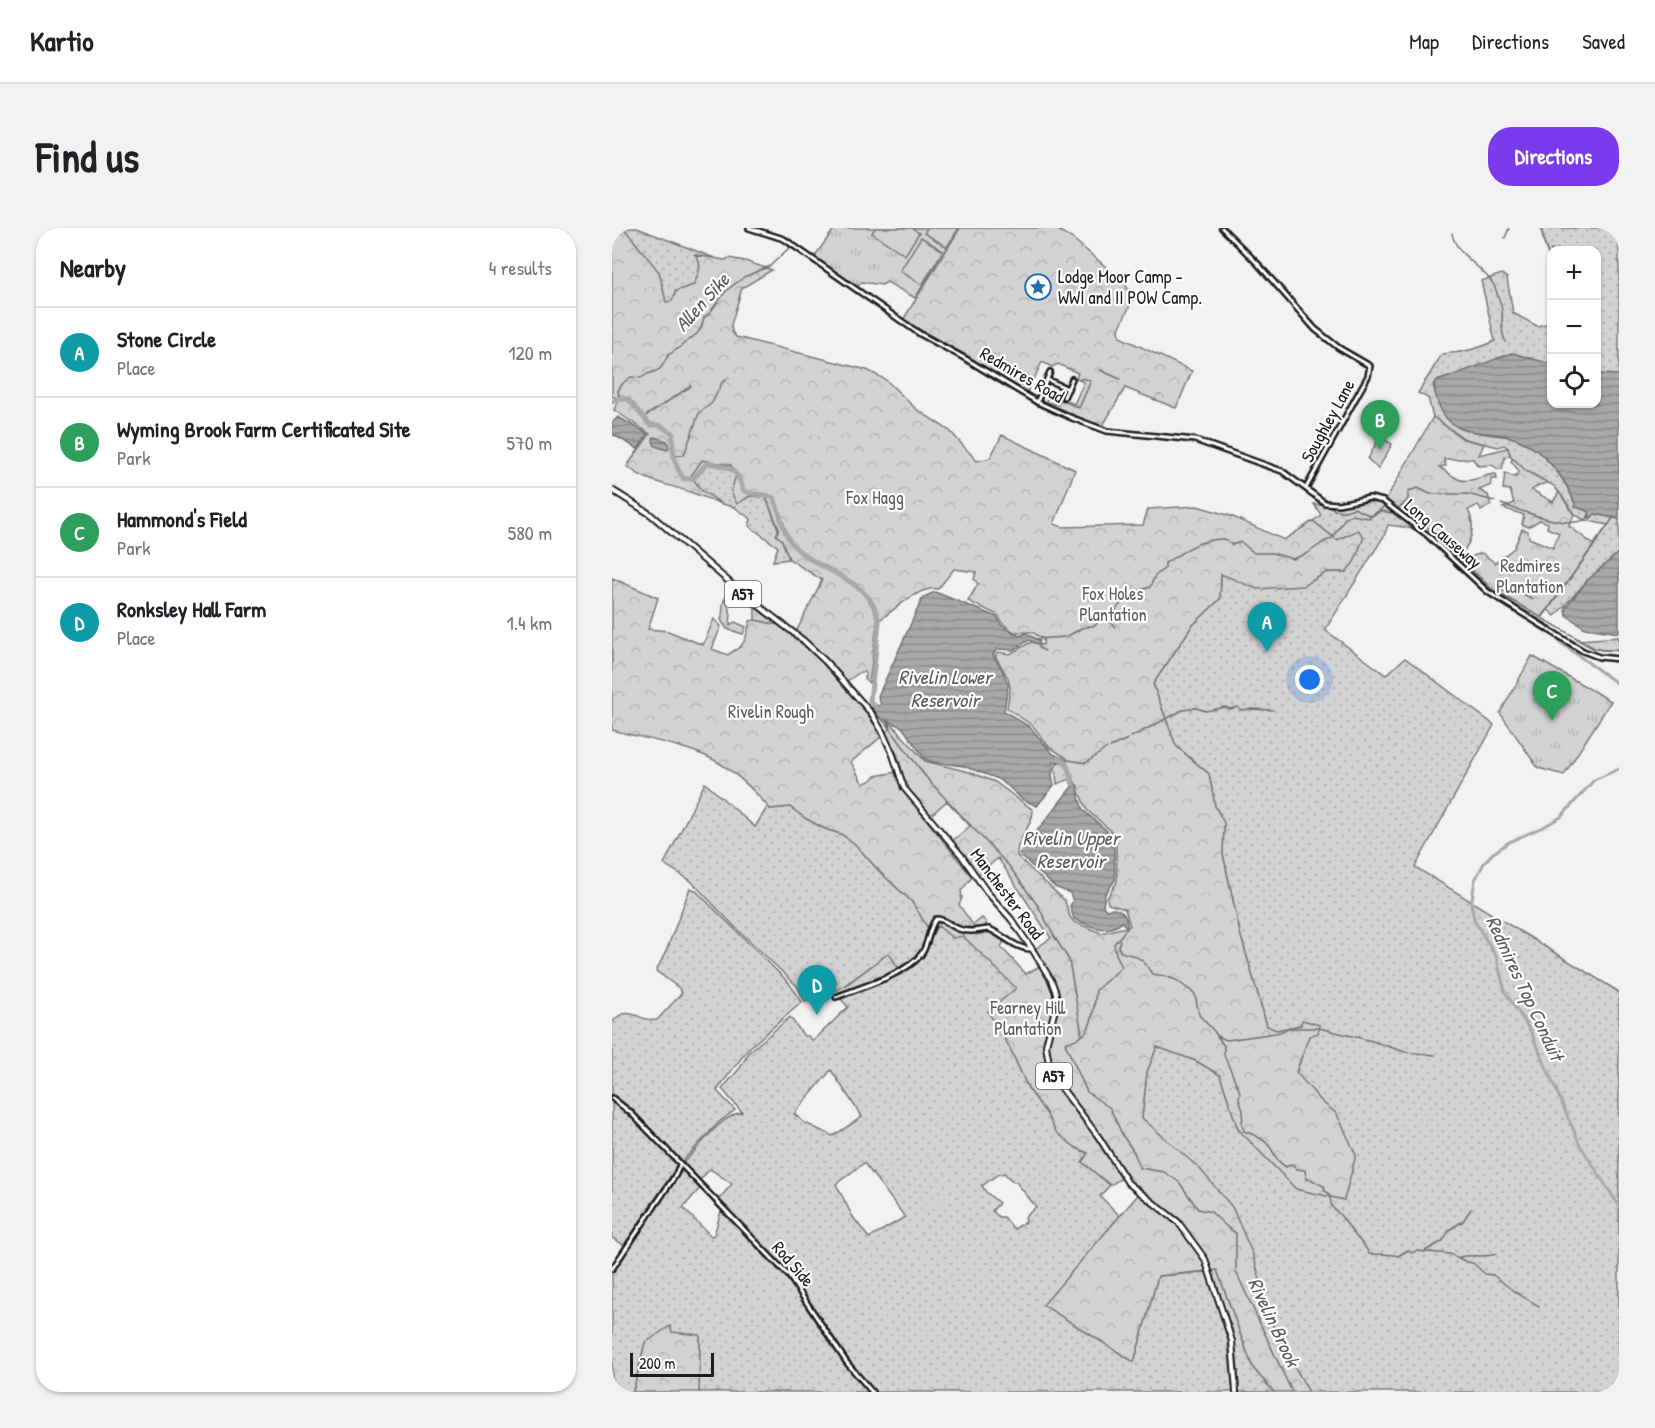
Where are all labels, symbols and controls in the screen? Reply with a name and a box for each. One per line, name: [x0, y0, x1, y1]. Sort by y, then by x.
text: Kartio: [30, 22, 94, 60]
text: Map: [1409, 27, 1439, 56]
text: Directions: [1472, 27, 1549, 56]
text: Saved: [1582, 27, 1625, 56]
button: Directions: [1488, 127, 1619, 186]
text: Find us: [36, 128, 139, 185]
map controls: [1547, 246, 1601, 408]
button: +: [1547, 246, 1601, 300]
text: Nearby: [60, 250, 126, 285]
text: 4 results: [489, 254, 552, 281]
place label: Lodge Moor Camp - WWI and II POW Camp.: [1058, 264, 1202, 310]
water label: Allen Sike: [668, 266, 736, 337]
place icon: Lodge Moor Camp - WWI and II POW Camp.: [1023, 272, 1053, 302]
button: −: [1547, 300, 1601, 354]
text: Stone Circle: [117, 324, 216, 354]
text: A: [75, 339, 84, 366]
text: 120 m: [508, 339, 552, 366]
street label: Redmires Road: [976, 340, 1069, 409]
text: Place: [117, 354, 156, 381]
button: locate: [1547, 354, 1601, 408]
street label: Soughley Lane: [1295, 375, 1361, 467]
pin: B: [1360, 400, 1400, 450]
text: Wyming Brook Farm Certificated Site: [117, 414, 411, 444]
text: B: [74, 429, 85, 456]
text: 570 m: [506, 429, 552, 456]
text: Park: [117, 444, 150, 471]
park label: Fox Hagg: [845, 485, 904, 510]
street label: Long Causeway: [1399, 493, 1488, 575]
text: Hammond's Field: [117, 504, 247, 534]
text: C: [74, 519, 85, 546]
text: 580 m: [508, 519, 552, 546]
text: Park: [117, 534, 150, 561]
park label: Redmires Plantation: [1496, 553, 1564, 599]
road number: A57: [725, 581, 761, 607]
park label: Fox Holes Plantation: [1079, 581, 1147, 627]
text: Ronksley Hall Farm: [117, 594, 266, 624]
pin: A: [1248, 602, 1286, 652]
text: D: [75, 609, 84, 636]
text: 1.4 km: [506, 609, 552, 636]
text: Place: [117, 624, 156, 651]
water label: Rivelin Lower Reservoir: [898, 663, 994, 713]
your location: [1295, 665, 1324, 694]
pin: C: [1532, 672, 1572, 721]
park label: Rivelin Rough: [728, 699, 814, 724]
water label: Rivelin Upper Reservoir: [1023, 824, 1122, 874]
street label: Manchester Road: [965, 843, 1050, 945]
water label: Redmires Top Conduit: [1479, 911, 1572, 1068]
pin: D: [798, 966, 836, 1015]
park label: Fearney Hill Plantation: [989, 995, 1066, 1041]
road number: A57: [1036, 1063, 1072, 1089]
street label: Rod Side: [767, 1235, 820, 1292]
water label: Rivelin Brook: [1242, 1273, 1308, 1372]
scale bar: [630, 1350, 714, 1378]
text: 200 m: [639, 1352, 675, 1374]

